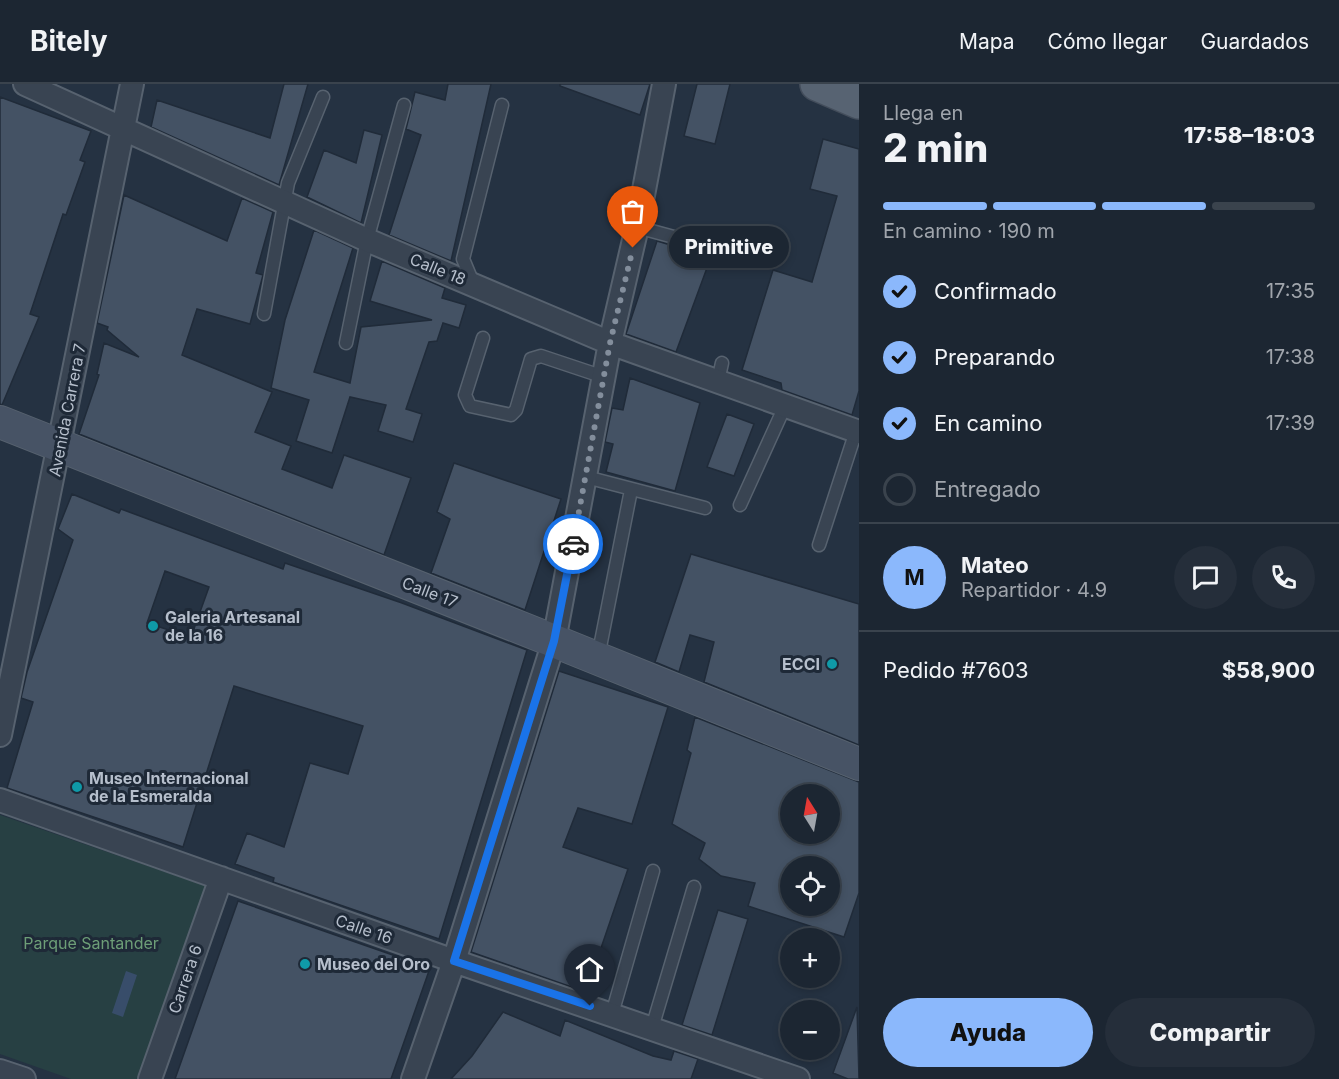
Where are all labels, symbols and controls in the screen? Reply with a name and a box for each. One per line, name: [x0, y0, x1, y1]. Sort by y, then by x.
text: Bitely: [30, 24, 108, 58]
text: Mapa: [959, 29, 1015, 54]
text: Cómo llegar: [1048, 29, 1167, 54]
text: Guardados: [1200, 29, 1309, 54]
text: Llega en: [883, 101, 963, 125]
text: 17:58–18:03: [1184, 122, 1315, 148]
text: 2 min: [883, 124, 988, 171]
pin: [607, 186, 658, 248]
icon: bag: [616, 195, 649, 228]
text: En camino · 190 m: [883, 219, 1055, 243]
callout: Primitive: [669, 227, 789, 269]
text: Primitive: [685, 235, 773, 259]
street label: Calle 18: [407, 249, 469, 289]
icon: check: [883, 275, 916, 308]
text: Confirmado: [934, 278, 1057, 304]
text: 17:35: [1266, 279, 1315, 303]
icon: check: [883, 341, 916, 374]
street label: Avenida Carrera 7: [44, 342, 90, 478]
text: Preparando: [934, 344, 1055, 370]
text: 17:38: [1266, 345, 1315, 369]
icon: check: [883, 407, 916, 440]
text: En camino: [934, 410, 1042, 436]
text: 17:39: [1266, 411, 1315, 435]
text: Entregado: [934, 476, 1041, 502]
courier: [543, 514, 603, 574]
icon: car: [557, 528, 590, 561]
button: chat: [1174, 546, 1237, 609]
button: phone: [1252, 546, 1315, 609]
text: Mateo: [961, 552, 1029, 578]
text: M: [904, 564, 925, 590]
street label: Calle 17: [399, 572, 461, 612]
text: Repartidor · 4.9: [961, 578, 1107, 602]
place label: Galeria Artesanal de la 16: [165, 607, 300, 645]
marker: Galeria Artesanal de la 16: [146, 619, 160, 633]
place label: ECCI: [782, 654, 820, 674]
marker: ECCI: [825, 657, 839, 671]
text: Pedido #7603: [883, 657, 1029, 683]
text: $58,900: [1222, 657, 1315, 683]
place label: Museo Internacional de la Esmeralda: [89, 768, 249, 806]
marker: Museo Internacional de la Esmeralda: [70, 780, 84, 794]
north arrow: [780, 784, 840, 844]
map controls: [780, 784, 840, 1060]
button: locate: [780, 856, 840, 916]
street label: Calle 16: [333, 910, 395, 948]
button: +: [780, 928, 840, 988]
park label: Parque Santander: [23, 933, 159, 953]
street label: Carrera 6: [164, 942, 206, 1016]
pin: [564, 944, 615, 1006]
icon: home: [573, 953, 606, 986]
place label: Museo del Oro: [317, 954, 430, 974]
marker: Museo del Oro: [298, 957, 312, 971]
button: Ayuda: [883, 998, 1093, 1067]
button: Compartir: [1105, 998, 1315, 1067]
button: −: [780, 1000, 840, 1060]

